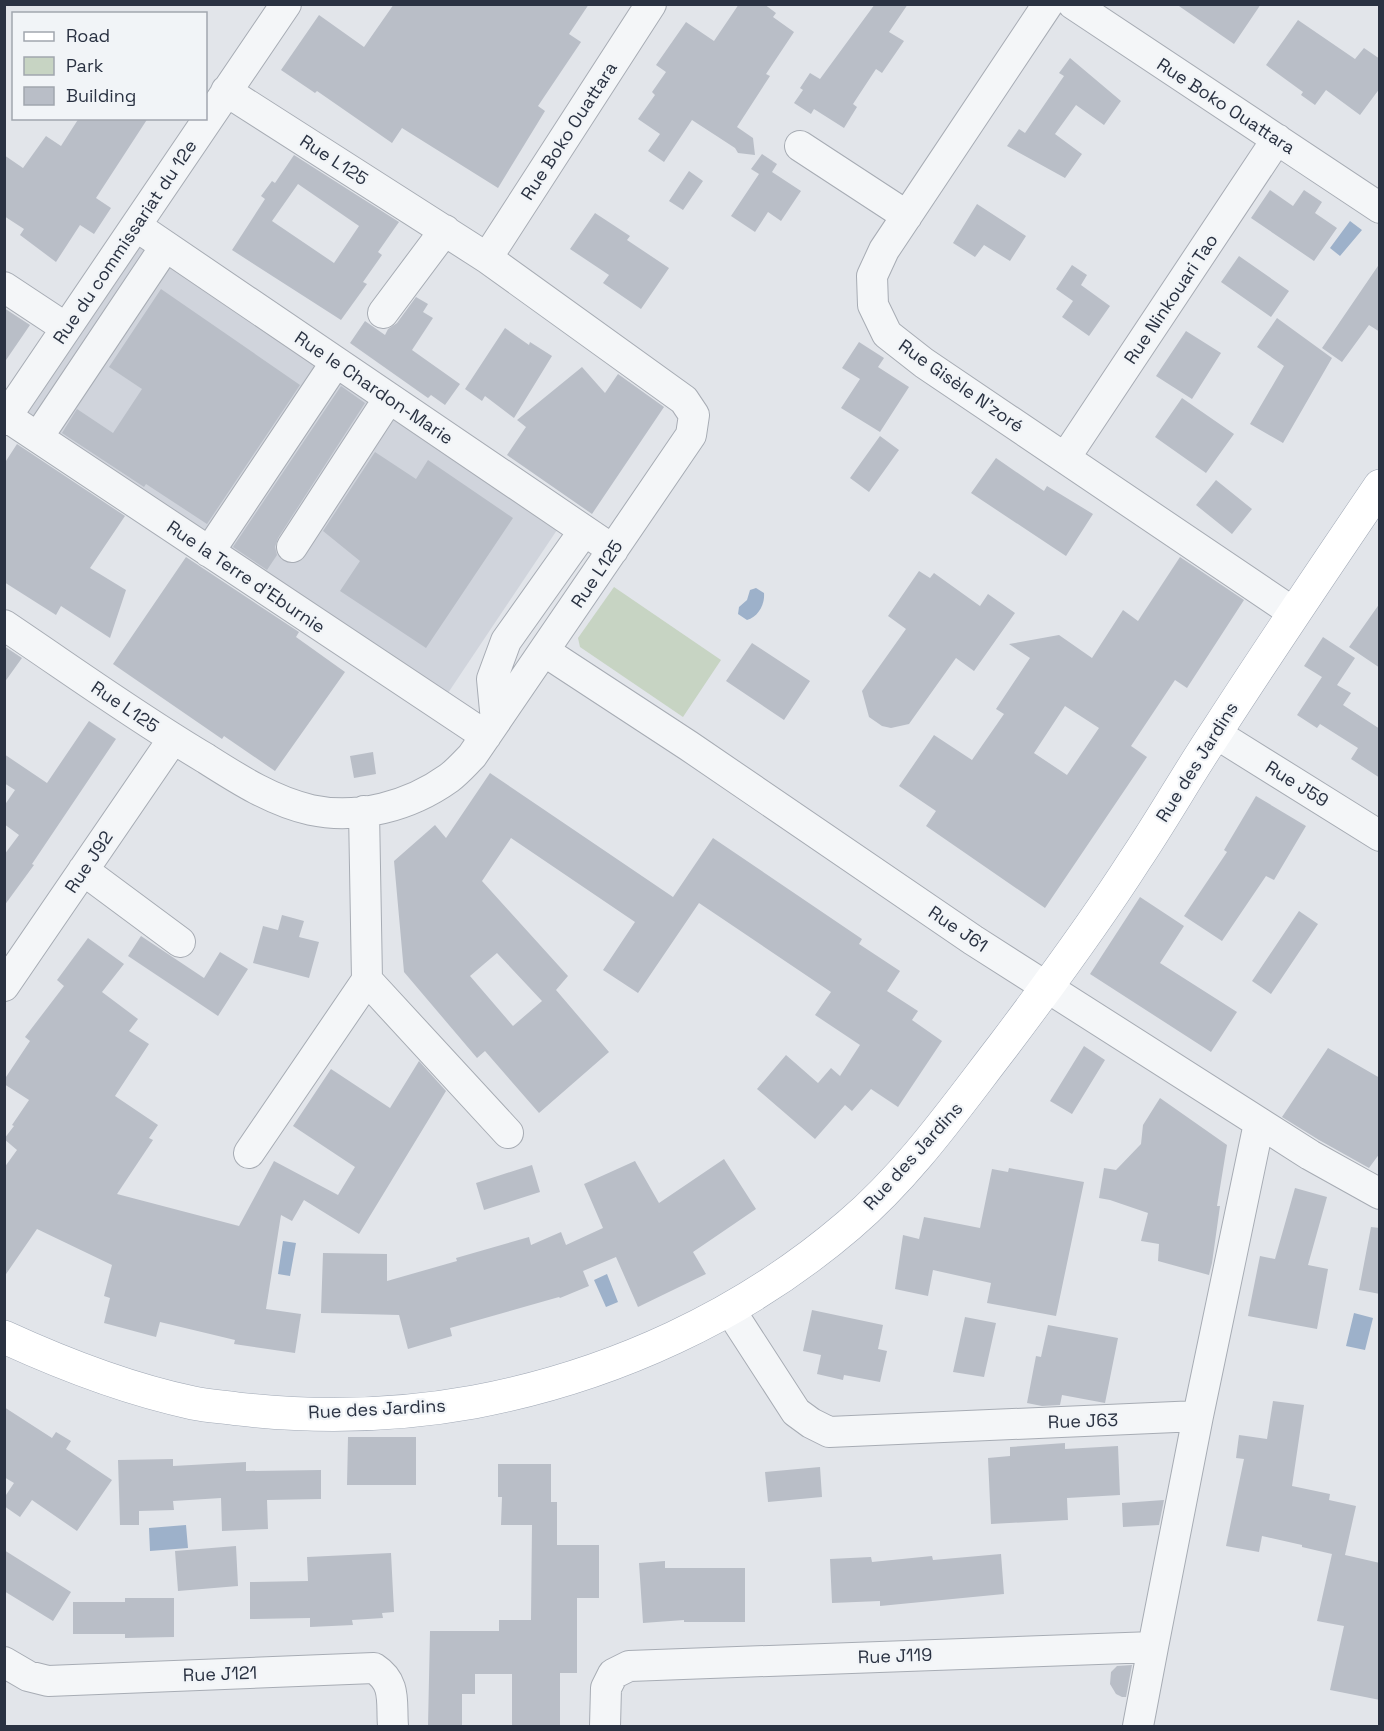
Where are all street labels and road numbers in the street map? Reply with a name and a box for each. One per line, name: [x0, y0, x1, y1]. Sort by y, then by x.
street label: Rue Boko Ouattara: [1153, 52, 1300, 159]
street label: Rue Boko Ouattara: [515, 57, 622, 204]
street label: Rue L125: [296, 129, 373, 190]
street label: Rue du commissariat du 12e: [48, 135, 202, 348]
street label: Rue Ninkouari Tao: [1118, 229, 1223, 368]
street label: Rue le Chardon-Marie: [291, 326, 458, 449]
street label: Rue Gisèle N'zoré: [894, 334, 1028, 437]
street label: Rue la Terre d'Eburnie: [163, 515, 330, 638]
street label: Rue L125: [566, 536, 628, 612]
street label: Rue L125: [87, 676, 163, 738]
street label: Rue des Jardins: [1150, 697, 1243, 826]
street label: Rue J59: [1261, 755, 1333, 812]
street label: Rue J92: [59, 826, 118, 897]
street label: Rue J61: [924, 900, 992, 957]
street label: Rue des Jardins: [858, 1097, 967, 1214]
street label: Rue des Jardins: [308, 1393, 446, 1424]
street label: Rue J63: [1047, 1408, 1118, 1433]
street label: Rue J119: [857, 1643, 933, 1668]
street label: Rue J121: [182, 1661, 257, 1686]

